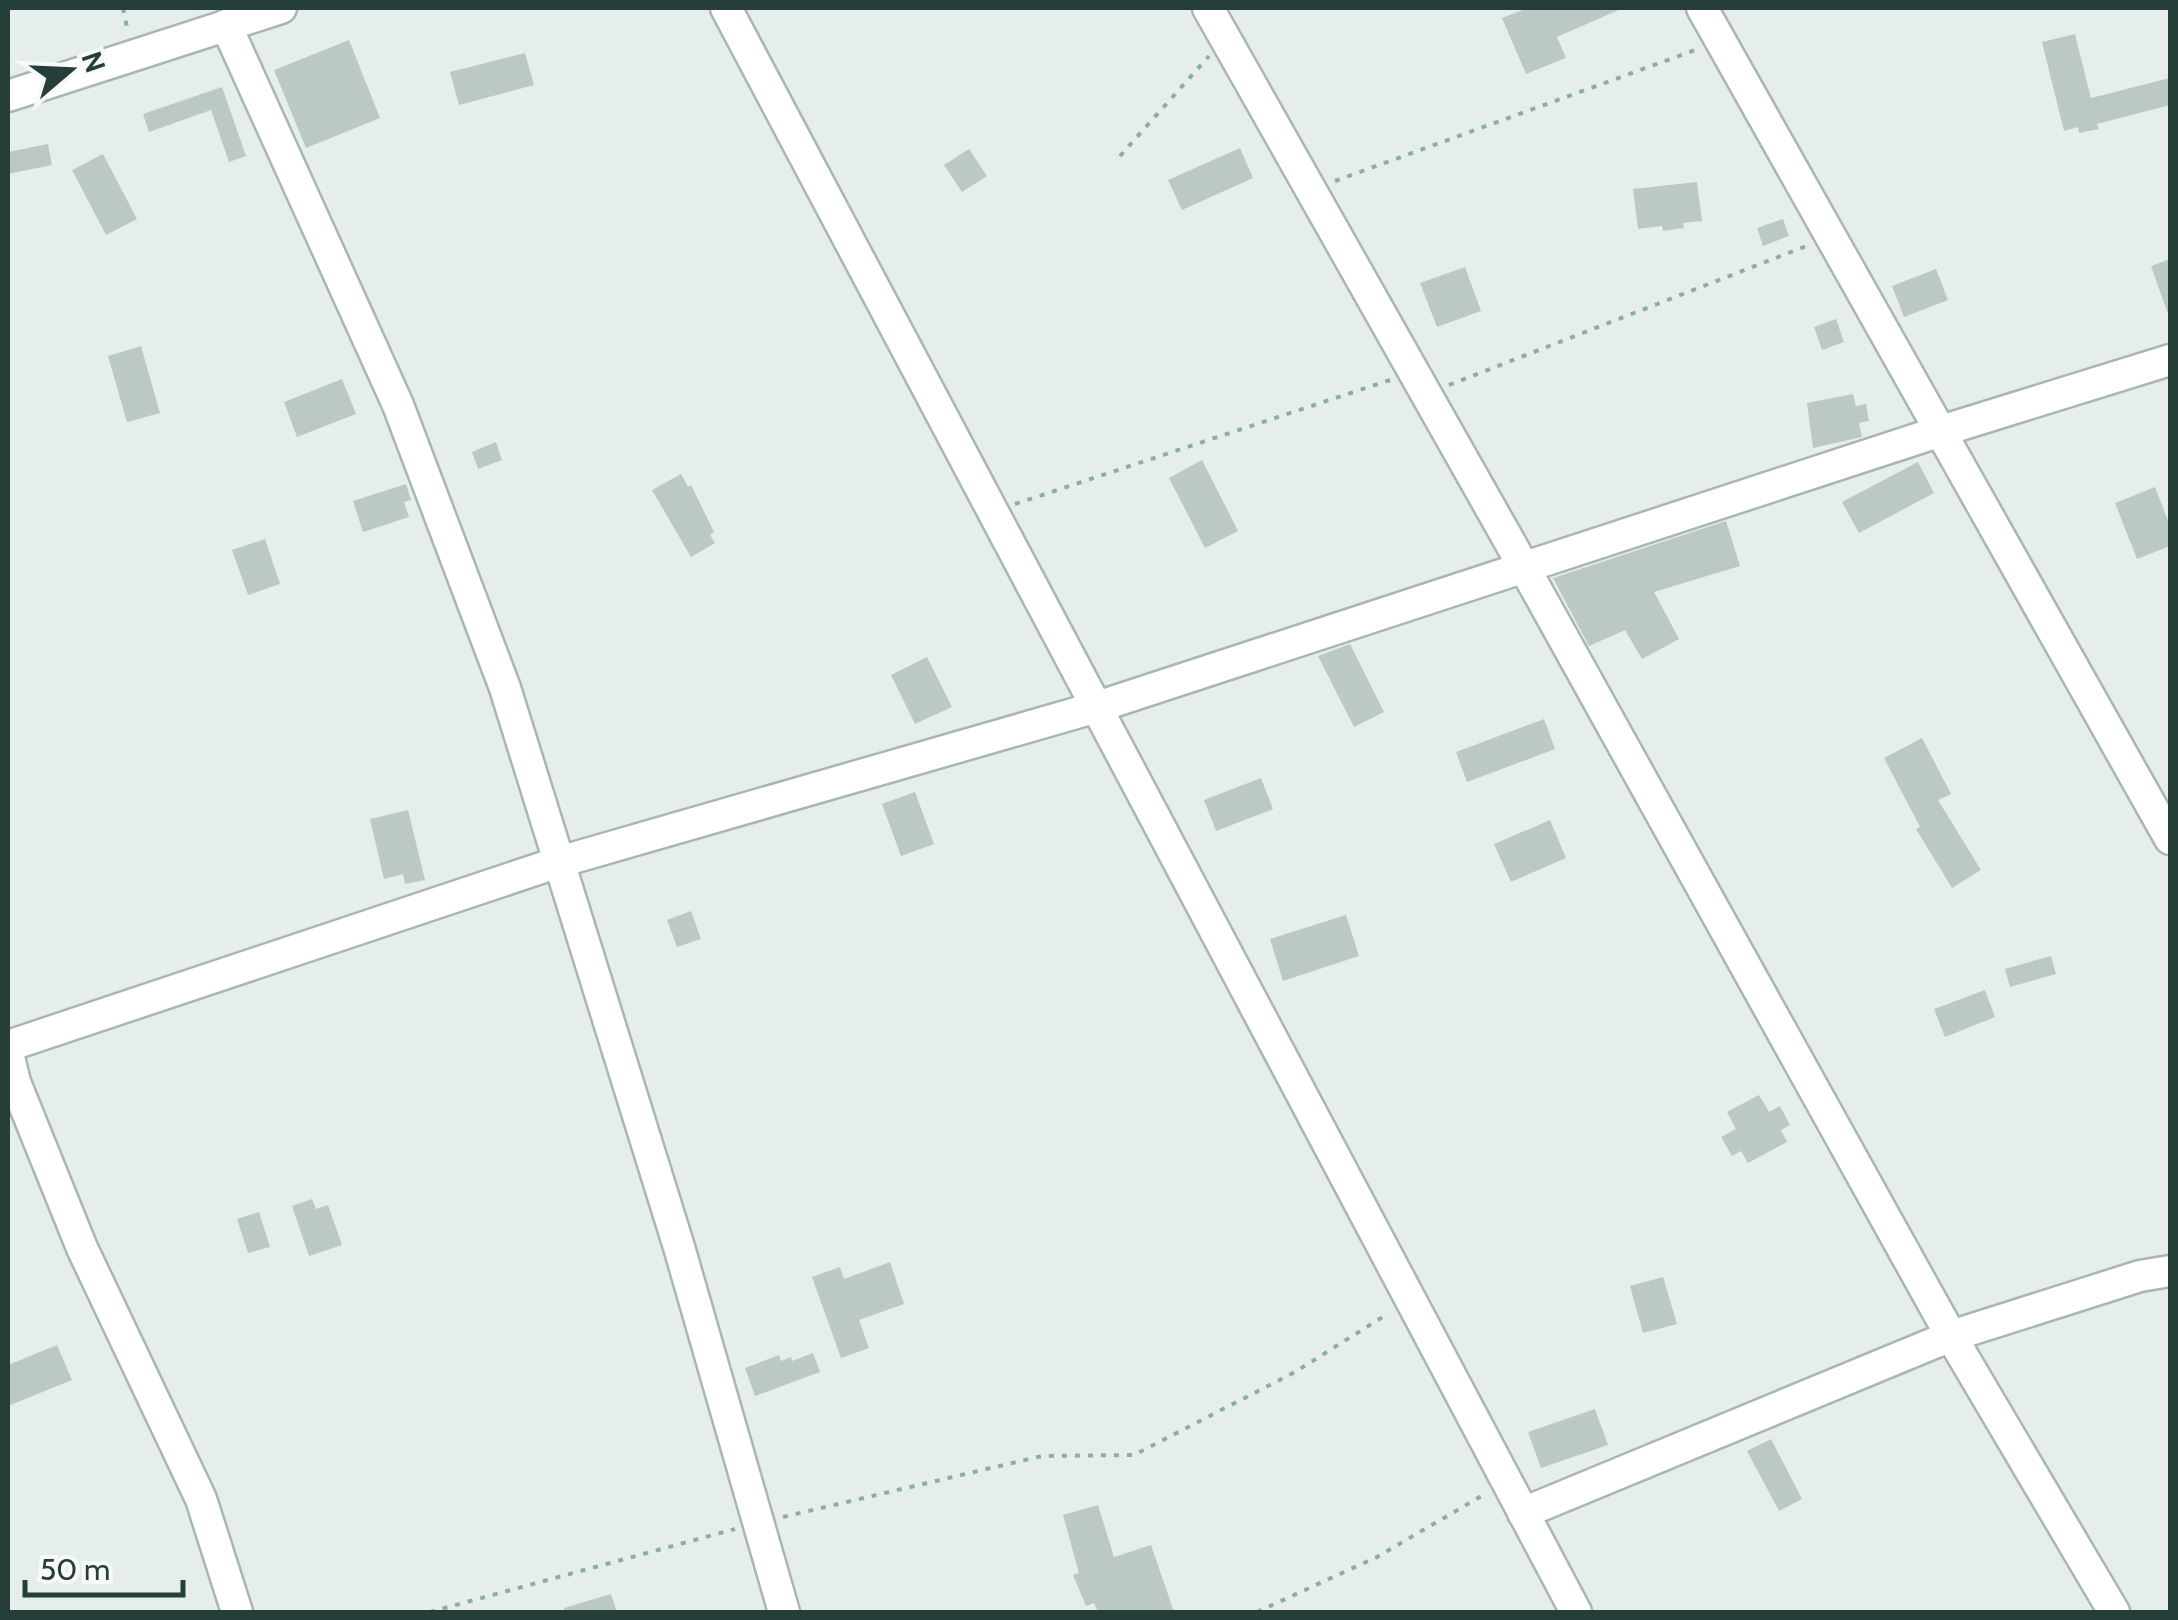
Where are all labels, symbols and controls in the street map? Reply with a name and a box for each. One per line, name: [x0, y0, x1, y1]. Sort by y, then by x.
north arrow: [20, 20, 120, 120]
text: N: [74, 47, 113, 77]
scale bar: [25, 1535, 182, 1597]
text: 50 m: [40, 1551, 110, 1588]

